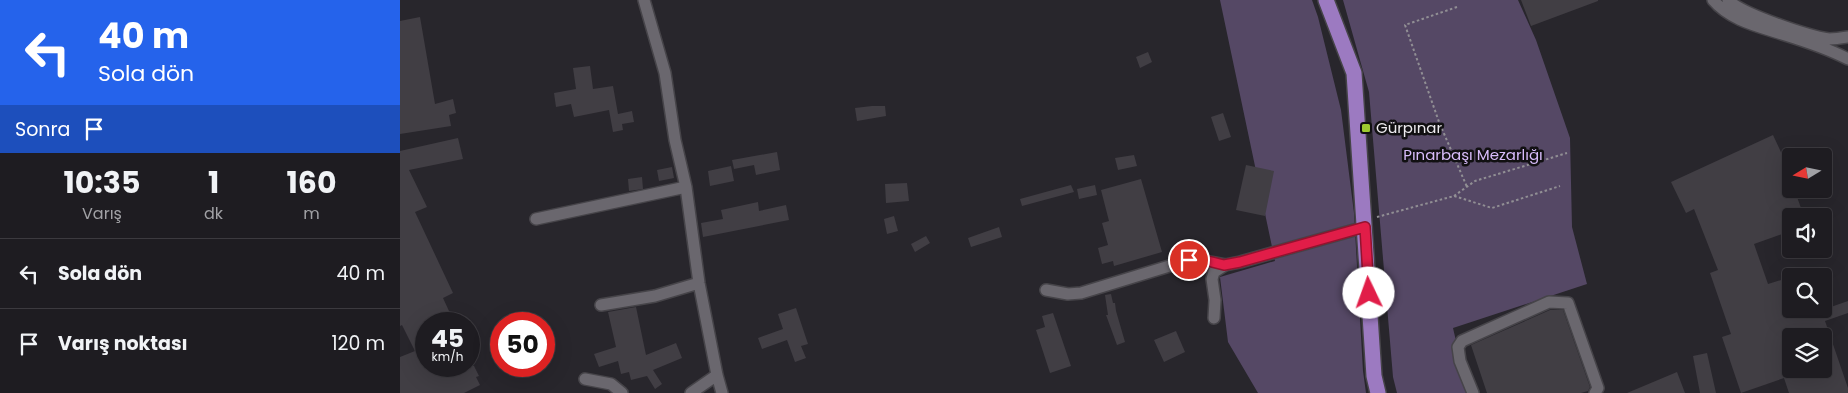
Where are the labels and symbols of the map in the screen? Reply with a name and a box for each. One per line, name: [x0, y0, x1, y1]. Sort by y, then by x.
place label: Gürpınar: [1376, 117, 1442, 138]
marker: Gürpınar: [1360, 122, 1372, 134]
park label: Pınarbaşı Mezarlığı: [1403, 144, 1543, 165]
north arrow: [1782, 148, 1832, 198]
pin: [1168, 239, 1210, 281]
position arrow: [1342, 266, 1394, 318]
speed limit sign: 50: [490, 312, 555, 377]

